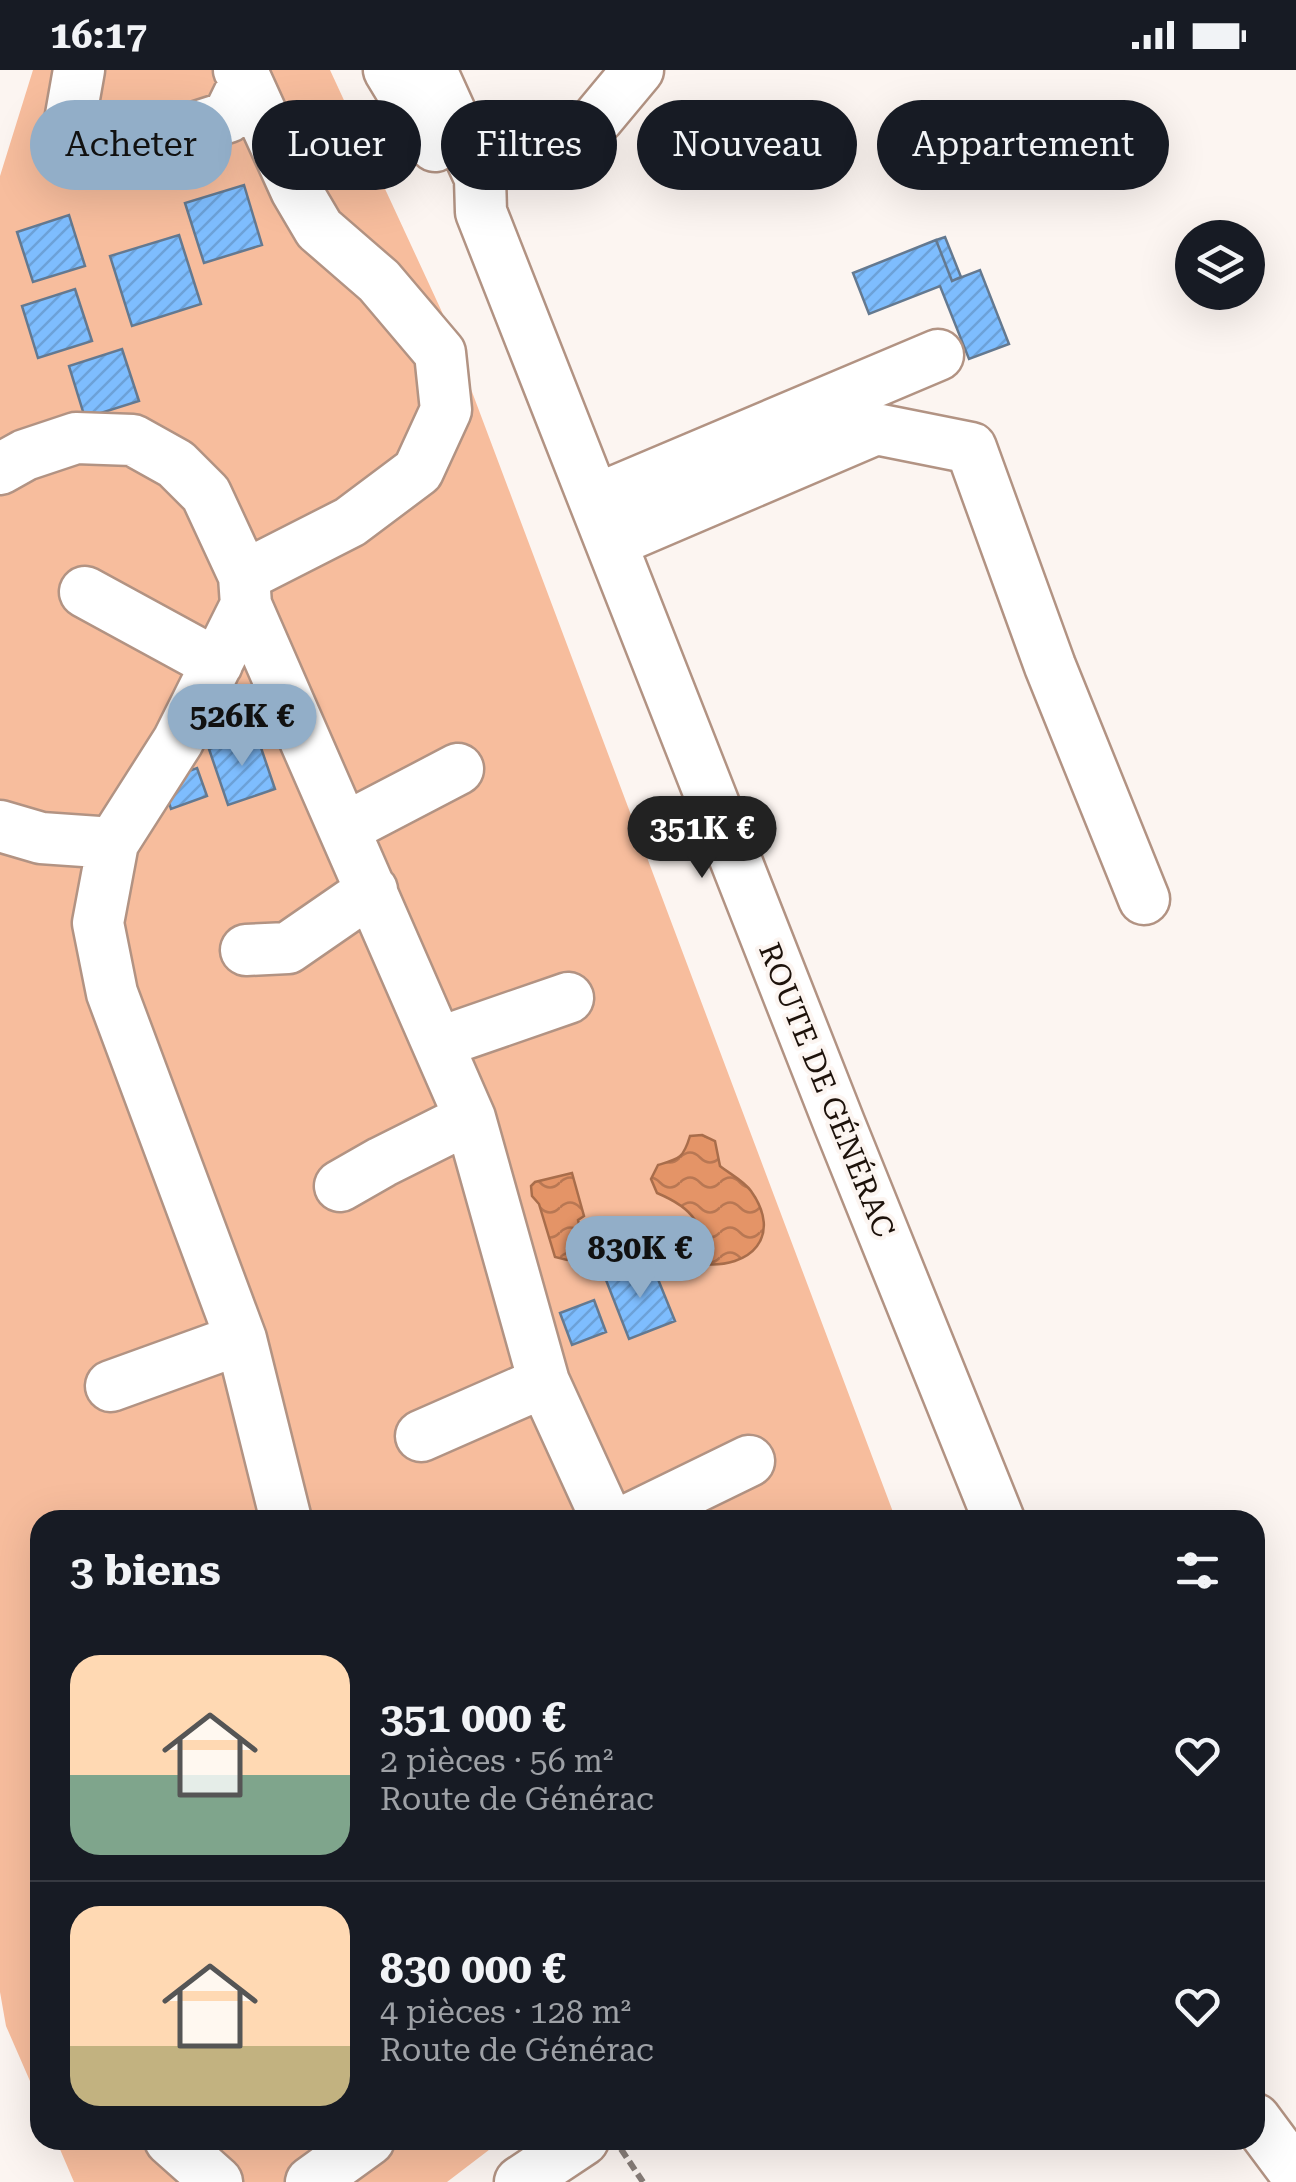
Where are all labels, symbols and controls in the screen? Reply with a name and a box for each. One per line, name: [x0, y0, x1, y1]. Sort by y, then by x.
text: 16:17: [50, 13, 147, 57]
chip: Acheter: [30, 100, 232, 190]
chip: Louer: [252, 100, 421, 190]
chip: Filtres: [441, 100, 617, 190]
chip: Nouveau: [637, 100, 857, 190]
chip: Appartement: [877, 100, 1169, 190]
map controls: [1175, 220, 1265, 310]
button: layers: [1175, 220, 1265, 310]
pin: 526K €: [161, 684, 323, 769]
text: 526K €: [190, 697, 294, 735]
pin: 351K €: [621, 796, 783, 881]
text: 351K €: [650, 809, 754, 847]
street label: ROUTE DE GÉNÉRAC: [752, 937, 903, 1242]
pin: 830K €: [559, 1216, 721, 1301]
text: 830K €: [588, 1229, 692, 1267]
icon: filters: [1170, 1543, 1225, 1598]
text: 3 biens: [70, 1546, 221, 1595]
text: 351 000 €: [380, 1693, 566, 1742]
icon: home: [150, 1695, 270, 1815]
icon: heart: [1170, 1728, 1225, 1783]
text: 2 pièces · 56 m²: [380, 1742, 613, 1780]
text: Route de Générac: [380, 1780, 654, 1818]
text: 830 000 €: [380, 1944, 566, 1993]
icon: home: [150, 1946, 270, 2066]
icon: heart: [1170, 1979, 1225, 2034]
text: 4 pièces · 128 m²: [380, 1993, 631, 2031]
text: Route de Générac: [380, 2031, 654, 2069]

